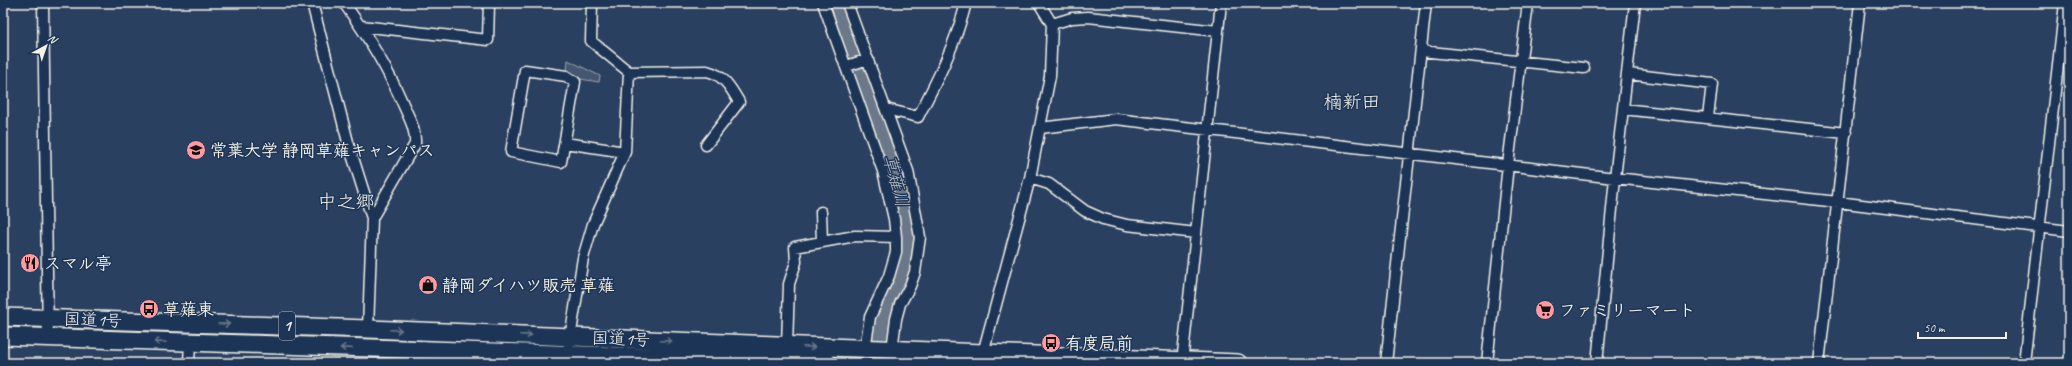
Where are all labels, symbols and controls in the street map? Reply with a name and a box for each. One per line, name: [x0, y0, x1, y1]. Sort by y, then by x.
north arrow: [26, 26, 66, 66]
text: N: [45, 31, 61, 47]
district label: 楠新田: [1323, 90, 1381, 114]
school or university icon: 常葉大学 静岡草薙キャンパス: [185, 139, 207, 161]
place label: 常葉大学 静岡草薙キャンパス: [210, 140, 434, 161]
water label: 草薙川: [878, 152, 914, 210]
district label: 中之郷: [317, 190, 375, 214]
restaurant icon: スマル亭: [19, 252, 41, 274]
place label: スマル亭: [44, 253, 112, 274]
shop icon: 静岡ダイハツ販売 草薙: [417, 274, 439, 296]
place label: 静岡ダイハツ販売 草薙: [442, 275, 614, 296]
bus stop icon: 草薙東: [138, 298, 160, 320]
place label: 草薙東: [163, 299, 214, 320]
supermarket icon: ファミリーマート: [1534, 299, 1556, 321]
place label: ファミリーマート: [1559, 300, 1696, 321]
street label: 国道1号: [63, 308, 123, 332]
road number: 1: [279, 312, 295, 340]
scale bar: [1918, 314, 2006, 340]
one-way arrow: [217, 320, 230, 328]
text: 50 m: [1924, 320, 1946, 336]
one-way arrow: [389, 326, 402, 334]
street label: 国道1号: [591, 327, 651, 351]
one-way arrow: [519, 332, 532, 339]
bus stop icon: 有度局前: [1040, 332, 1062, 354]
place label: 有度局前: [1065, 333, 1133, 354]
one-way arrow: [659, 337, 672, 345]
one-way arrow: [154, 338, 167, 345]
one-way arrow: [802, 343, 815, 350]
one-way arrow: [340, 344, 353, 352]

